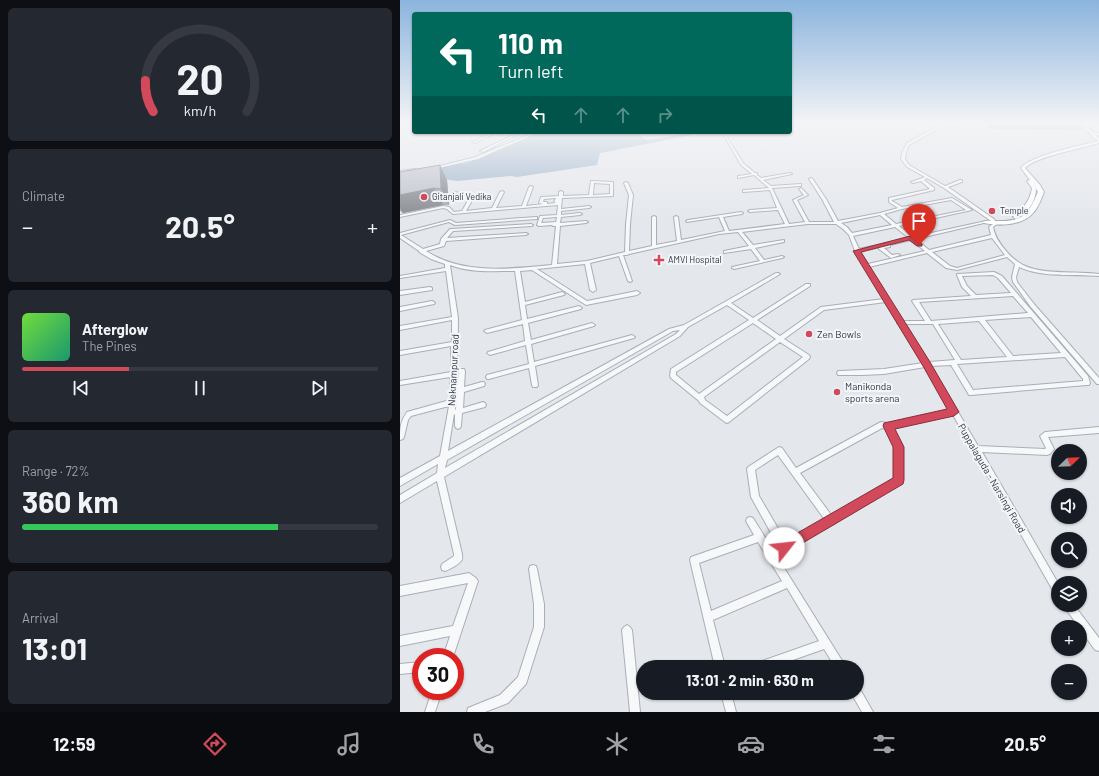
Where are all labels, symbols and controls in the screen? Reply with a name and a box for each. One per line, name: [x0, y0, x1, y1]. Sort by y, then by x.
text: 110 m: [498, 26, 563, 60]
icon: left: [432, 28, 484, 80]
text: 20: [176, 53, 224, 103]
text: Turn left: [498, 60, 564, 82]
text: km/h: [184, 102, 216, 119]
icon: left: [528, 104, 550, 126]
icon: ahead: [570, 104, 592, 126]
icon: ahead: [612, 104, 634, 126]
icon: right: [654, 104, 676, 126]
text: Climate: [22, 188, 65, 204]
place label: Gitanjali Vedika: [432, 191, 491, 202]
marker: Gitanjali Vedika: [419, 192, 429, 202]
pin: [902, 204, 936, 245]
place label: Temple: [1000, 205, 1029, 216]
marker: Temple: [987, 206, 997, 216]
text: 20.5°: [165, 208, 235, 244]
icon: arrive: [908, 210, 930, 232]
text: −: [22, 213, 33, 239]
text: +: [367, 213, 378, 239]
marker: AMVI Hospital: [653, 254, 665, 266]
place label: AMVI Hospital: [668, 254, 722, 265]
text: Afterglow: [82, 320, 148, 338]
place label: Zen Bowls: [817, 328, 861, 340]
marker: Zen Bowls: [804, 329, 814, 339]
street label: Neknampur road: [445, 334, 461, 406]
text: The Pines: [82, 338, 137, 354]
icon: previous: [70, 377, 92, 399]
icon: pause: [189, 377, 211, 399]
icon: next: [308, 377, 330, 399]
place label: Manikonda sports arena: [845, 380, 899, 404]
marker: Manikonda sports arena: [832, 387, 842, 397]
street label: Puppalaguda - Narsingi Road: [956, 421, 1028, 535]
north arrow: [1051, 444, 1087, 480]
map controls: [1051, 444, 1087, 700]
text: Range · 72%: [22, 463, 90, 479]
text: 360 km: [22, 483, 118, 519]
button: sound: [1051, 488, 1087, 524]
position arrow: [763, 527, 805, 569]
button: search: [1051, 532, 1087, 568]
button: layers: [1051, 576, 1087, 612]
text: Arrival: [22, 610, 58, 626]
button: +: [1051, 620, 1087, 656]
text: 13:01: [22, 630, 87, 666]
speed limit sign: 30: [412, 648, 464, 700]
button: −: [1051, 664, 1087, 700]
text: 13:01 · 2 min · 630 m: [686, 671, 814, 689]
icon: directions: [201, 730, 229, 758]
icon: music: [335, 730, 363, 758]
icon: phone: [469, 730, 497, 758]
icon: climate: [603, 730, 631, 758]
icon: car: [737, 730, 765, 758]
icon: filters: [870, 730, 898, 758]
text: 12:59: [53, 733, 95, 755]
text: 20.5°: [1004, 733, 1046, 755]

